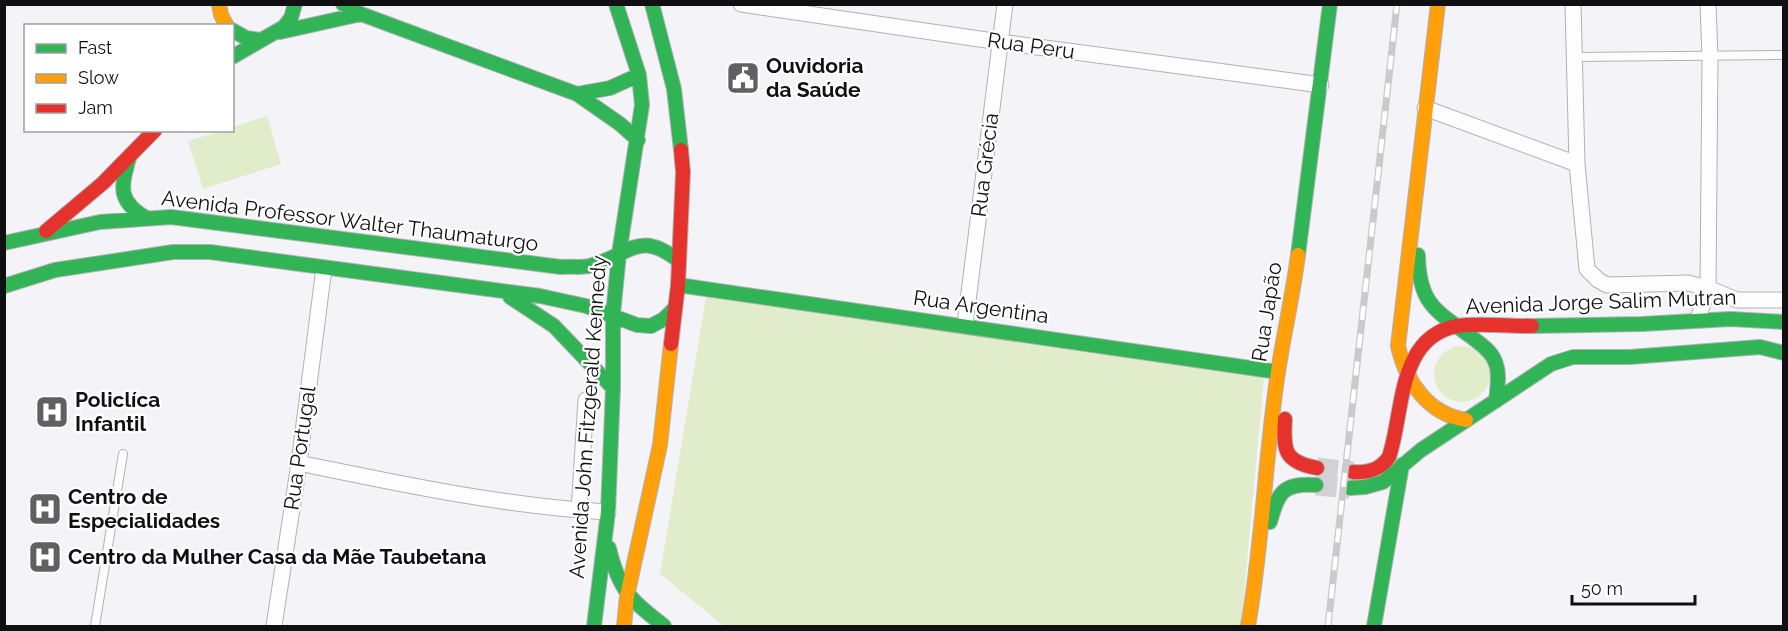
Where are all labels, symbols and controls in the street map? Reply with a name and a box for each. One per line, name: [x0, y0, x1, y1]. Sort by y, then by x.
legend: [24, 24, 234, 132]
street label: Rua Peru: [986, 27, 1076, 64]
text: Fast: [78, 37, 112, 58]
place label: Ouvidoria da Saúde: [766, 53, 864, 102]
public building icon: Ouvidoria da Saúde: [725, 60, 761, 96]
text: Slow: [78, 67, 119, 88]
text: Jam: [78, 97, 113, 118]
street label: Rua Grécia: [966, 111, 1003, 218]
street label: Avenida Professor Walter Thaumaturgo: [160, 185, 540, 256]
street label: Avenida John Fitzgerald Kennedy: [564, 255, 611, 579]
street label: Rua Japão: [1246, 260, 1287, 364]
street label: Avenida Jorge Salim Mutran: [1465, 284, 1737, 319]
street label: Rua Argentina: [912, 285, 1050, 328]
street label: Rua Portugal: [278, 384, 321, 512]
place label: Policlíca Infantil: [75, 387, 160, 436]
hospital icon: Policlíca Infantil: [34, 394, 70, 430]
place label: Centro de Especialidades: [68, 484, 220, 533]
hospital icon: Centro de Especialidades: [27, 491, 63, 527]
hospital icon: Centro da Mulher Casa da Mãe Taubetana: [27, 539, 63, 575]
place label: Centro da Mulher Casa da Mãe Taubetana: [68, 544, 486, 569]
scale bar: [1572, 568, 1695, 606]
text: 50 m: [1581, 578, 1623, 599]

